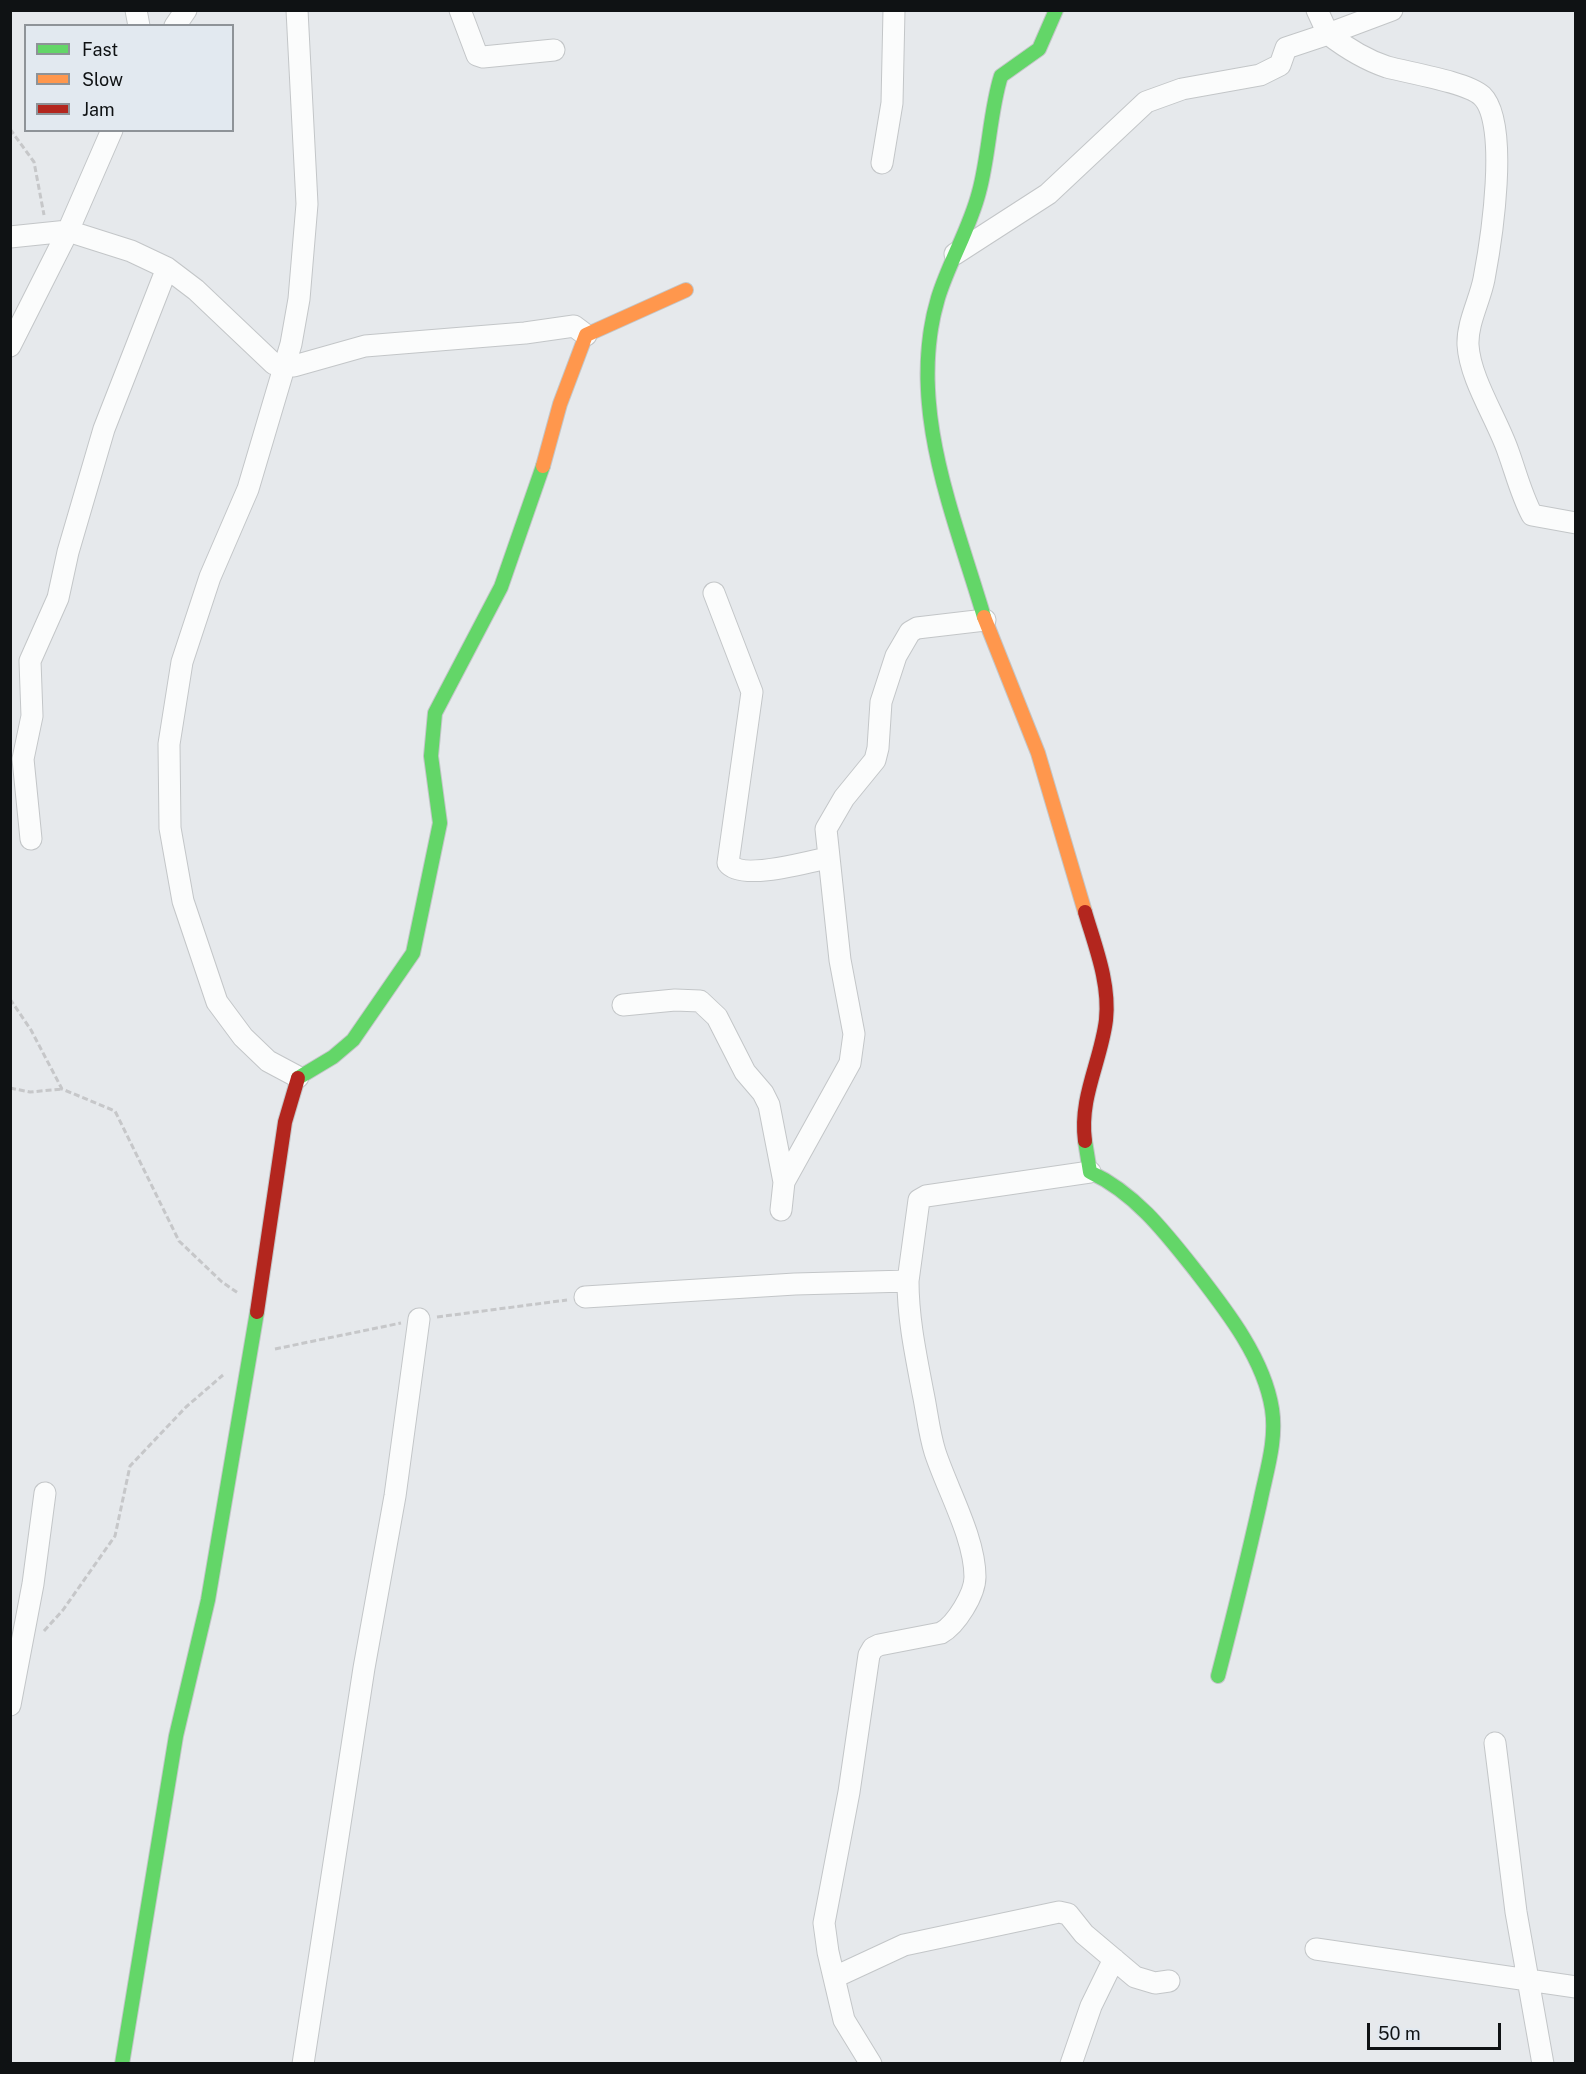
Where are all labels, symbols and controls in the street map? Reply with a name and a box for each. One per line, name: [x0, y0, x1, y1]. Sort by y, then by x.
legend: [24, 24, 234, 132]
text: Fast: [82, 39, 118, 60]
text: Slow: [82, 69, 123, 90]
text: Jam: [82, 99, 115, 120]
scale bar: [1370, 2011, 1504, 2049]
text: 50 m: [1378, 2023, 1421, 2044]

